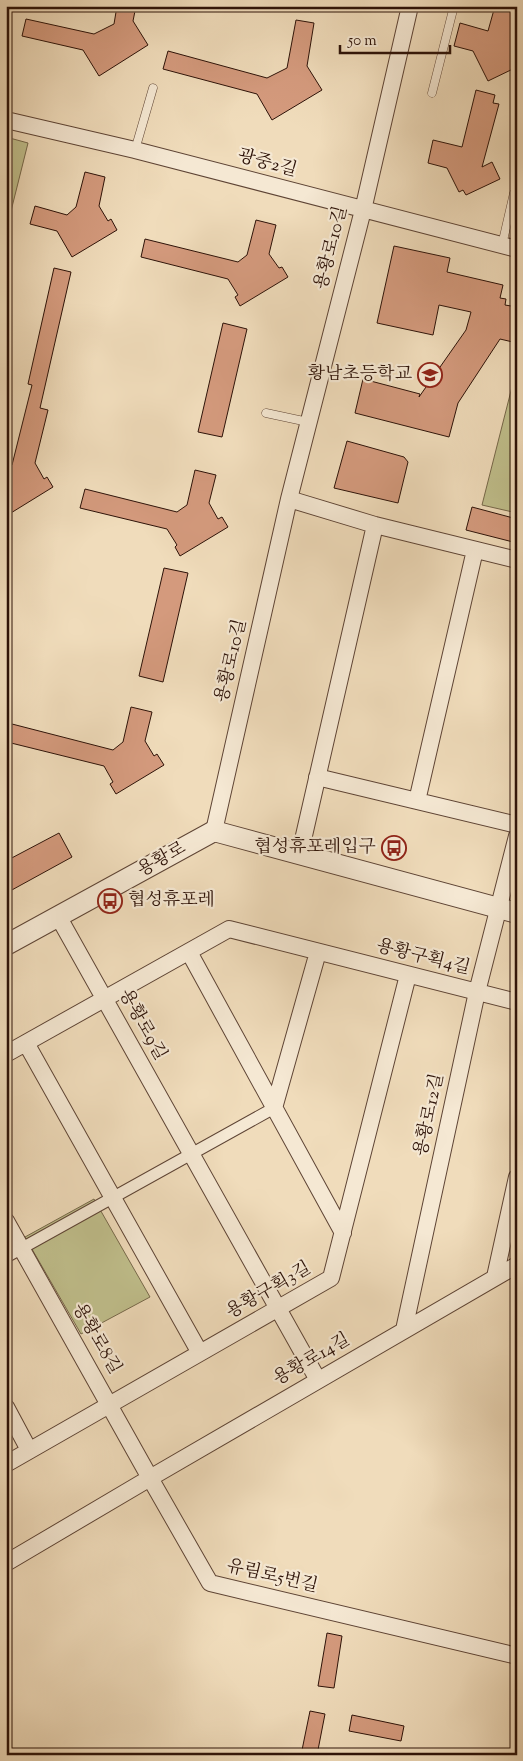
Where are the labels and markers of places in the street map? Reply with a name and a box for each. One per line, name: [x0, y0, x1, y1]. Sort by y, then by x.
place label: 황남초등학교: [308, 362, 413, 388]
school or university icon: 황남초등학교: [417, 362, 443, 388]
place label: 협성휴포레입구: [254, 835, 376, 861]
bus stop icon: 협성휴포레입구: [381, 835, 407, 861]
bus stop icon: 협성휴포레: [97, 888, 123, 914]
place label: 협성휴포레: [128, 888, 215, 914]

